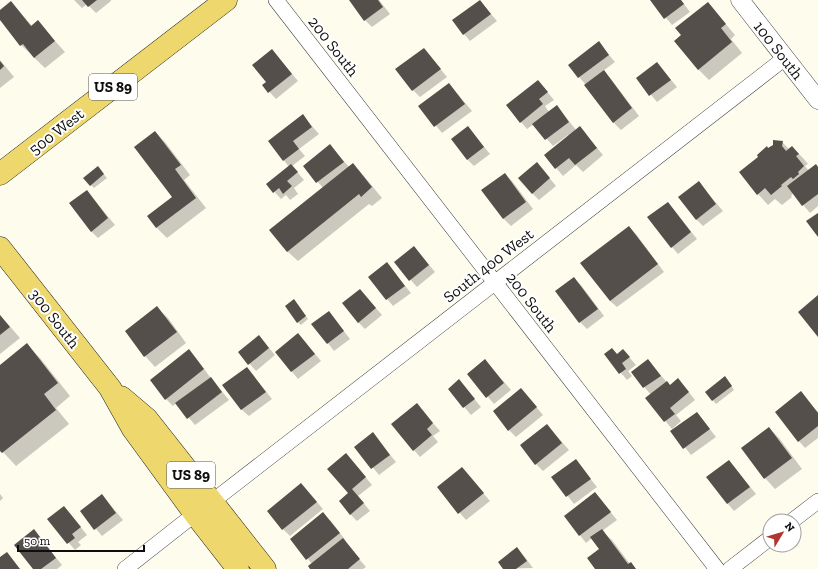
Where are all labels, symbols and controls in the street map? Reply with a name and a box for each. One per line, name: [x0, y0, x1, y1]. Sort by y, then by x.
street label: 200 South: [304, 13, 363, 80]
street label: 100 South: [750, 17, 807, 83]
road number: US 89: [89, 74, 137, 100]
street label: 500 West: [25, 104, 88, 159]
street label: South 400 West: [440, 224, 537, 306]
street label: 200 South: [502, 269, 561, 336]
street label: 300 South: [25, 285, 84, 352]
road number: US 89: [167, 462, 215, 488]
north arrow: [762, 513, 802, 553]
text: N: [782, 520, 798, 535]
scale bar: [18, 527, 144, 553]
text: 50 m: [24, 534, 51, 548]

